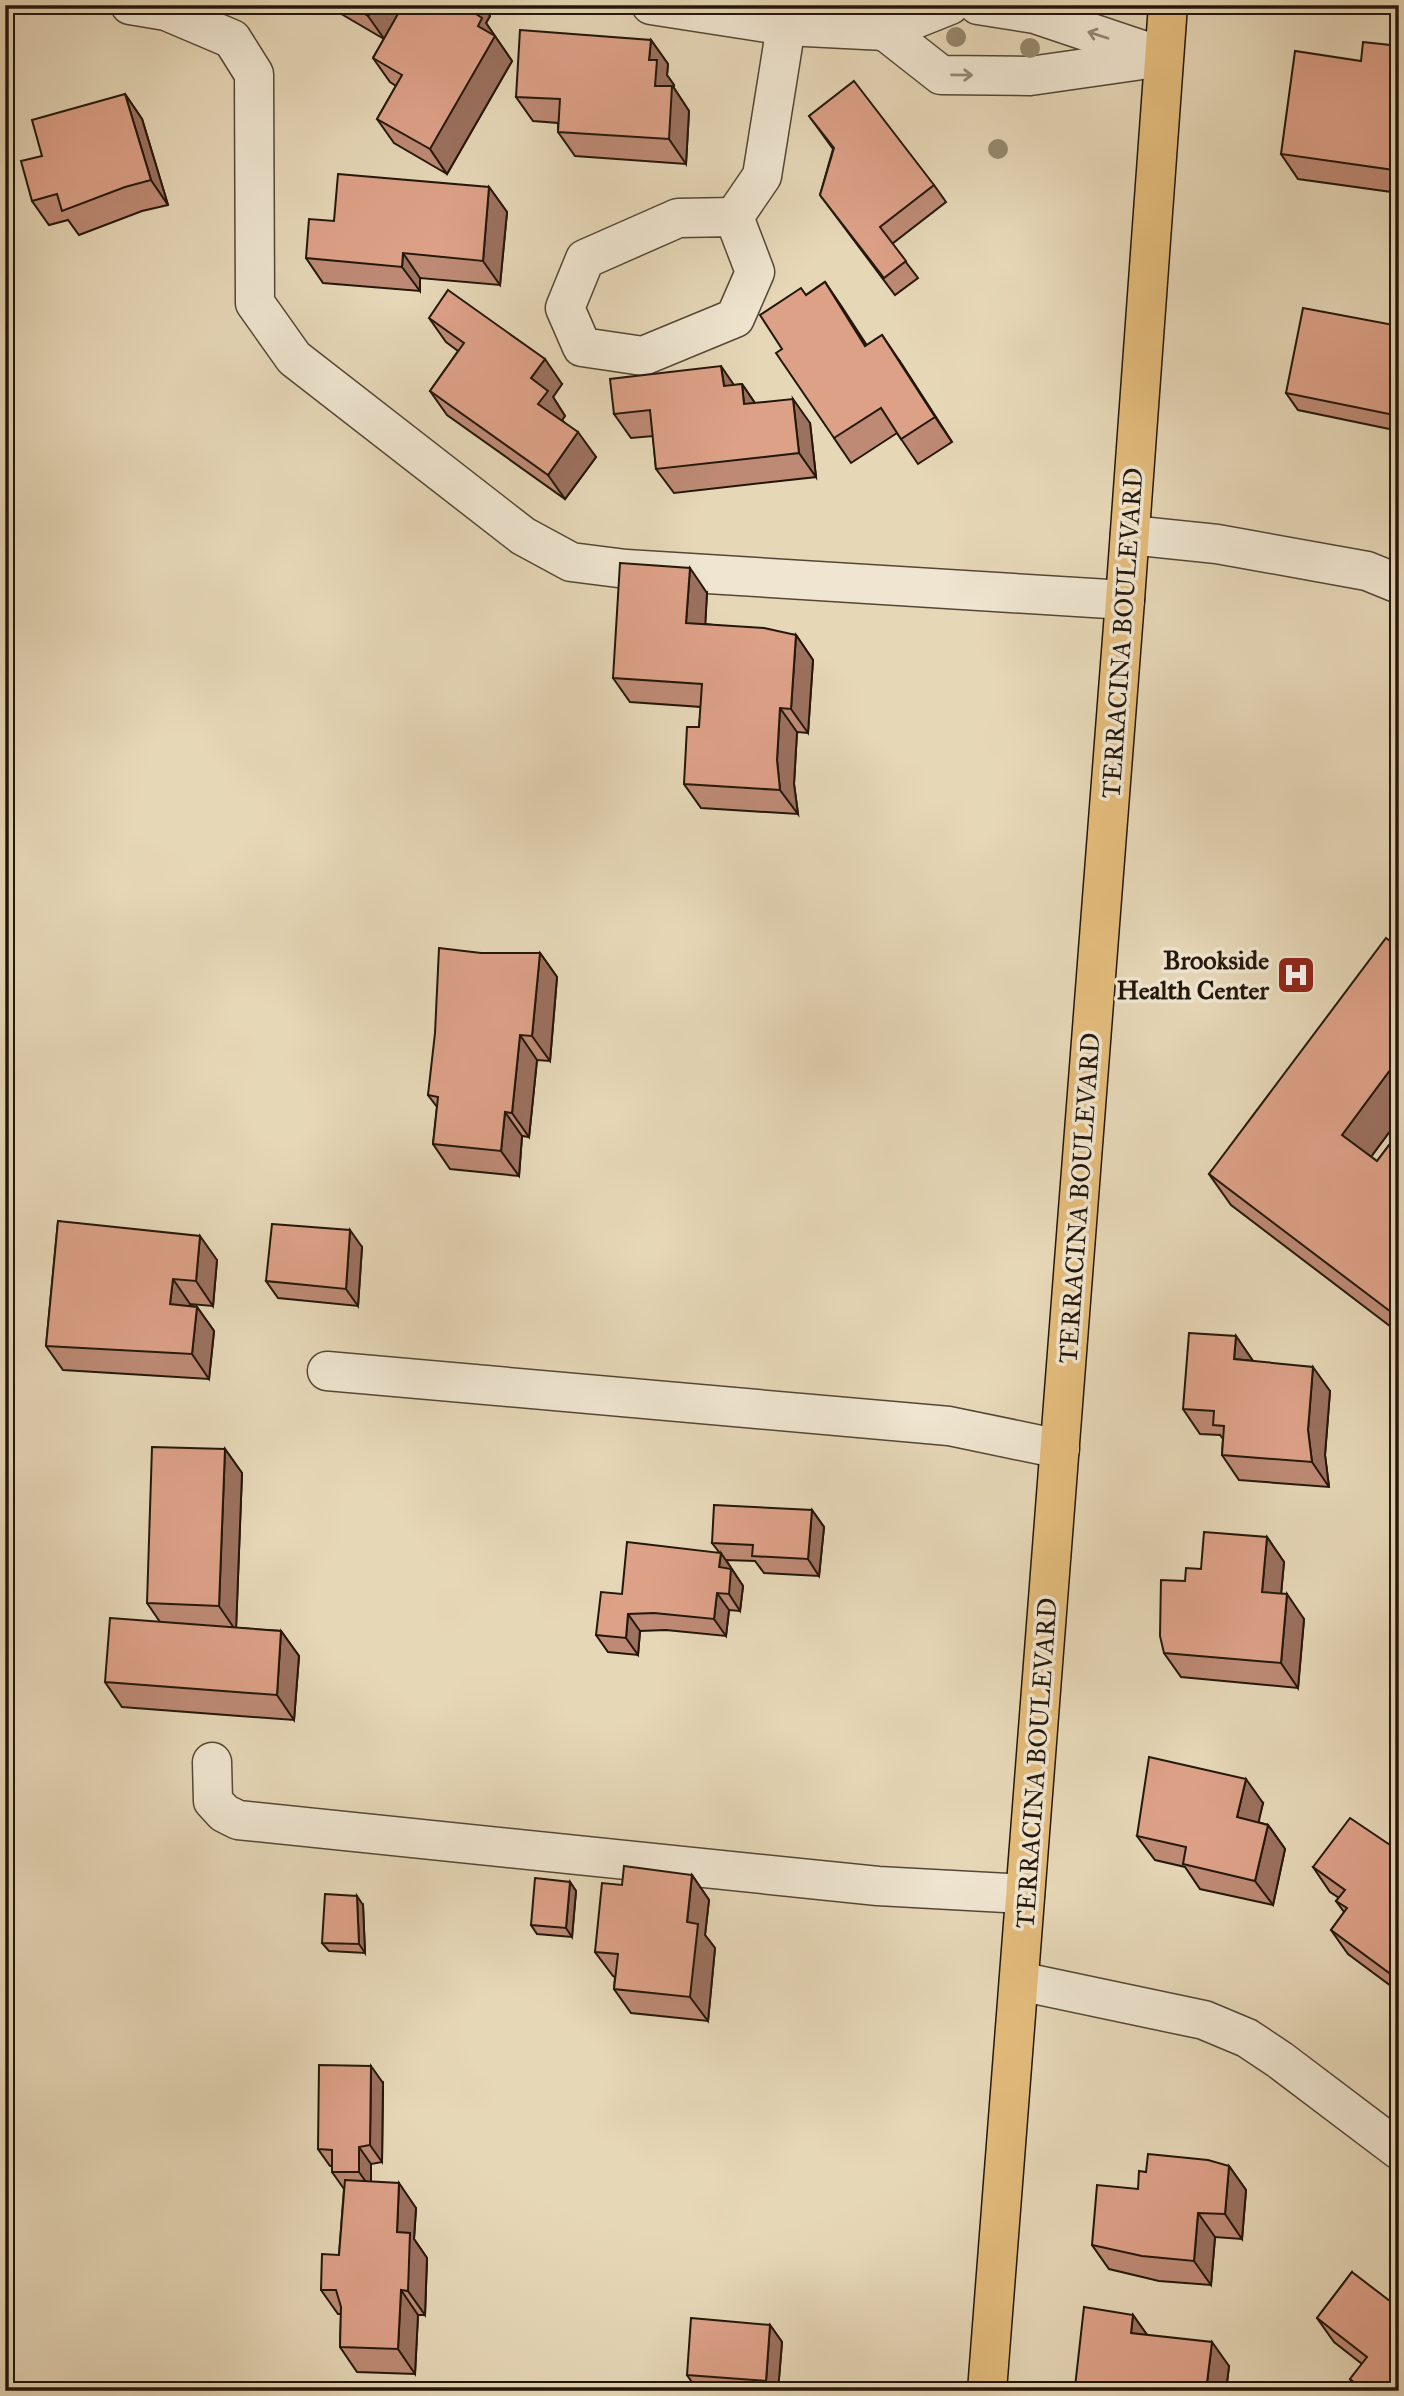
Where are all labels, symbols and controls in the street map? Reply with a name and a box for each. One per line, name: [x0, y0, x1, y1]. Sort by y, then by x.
one-way arrow: [1088, 28, 1110, 41]
one-way arrow: [951, 68, 974, 82]
street label: TERRACINA BOULEVARD: [1094, 467, 1150, 799]
place label: Brookside Health Center: [1117, 944, 1270, 1006]
hospital icon: Brookside Health Center: [1275, 954, 1317, 996]
street label: TERRACINA BOULEVARD: [1051, 1032, 1107, 1364]
street label: TERRACINA BOULEVARD: [1008, 1597, 1064, 1929]

